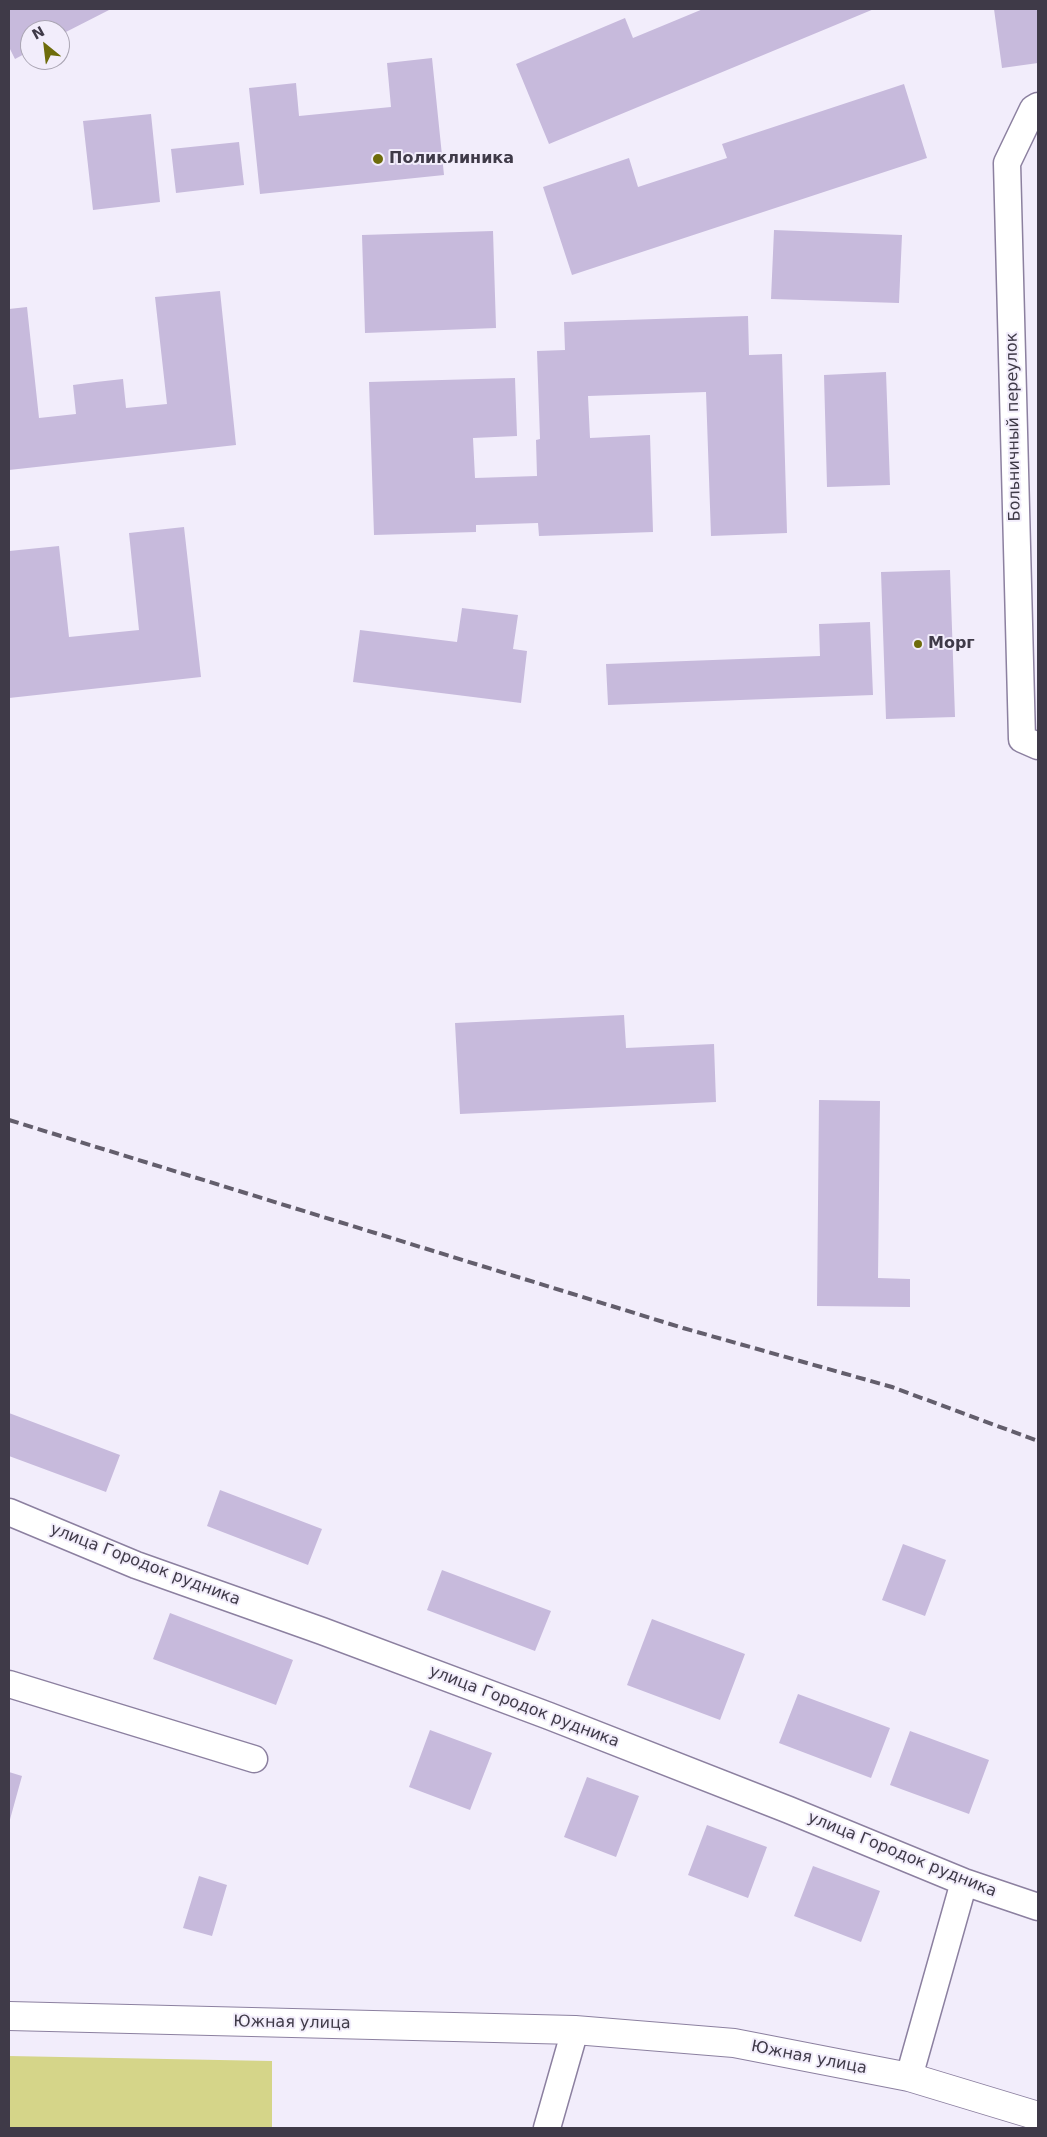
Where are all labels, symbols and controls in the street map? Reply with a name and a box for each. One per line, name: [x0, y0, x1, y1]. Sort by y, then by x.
north arrow: [20, 20, 70, 70]
text: N: [29, 23, 47, 43]
place label: Поликлиника: [389, 149, 514, 169]
marker: Поликлиника: [371, 152, 385, 166]
street label: Больничный переулок: [1003, 332, 1025, 522]
place label: Морг: [928, 634, 975, 654]
marker: Морг: [912, 638, 924, 650]
street label: улица Городок рудника: [47, 1520, 243, 1610]
street label: улица Городок рудника: [426, 1662, 622, 1752]
street label: улица Городок рудника: [805, 1808, 999, 1902]
street label: Южная улица: [233, 2012, 351, 2034]
street label: Южная улица: [750, 2037, 868, 2079]

